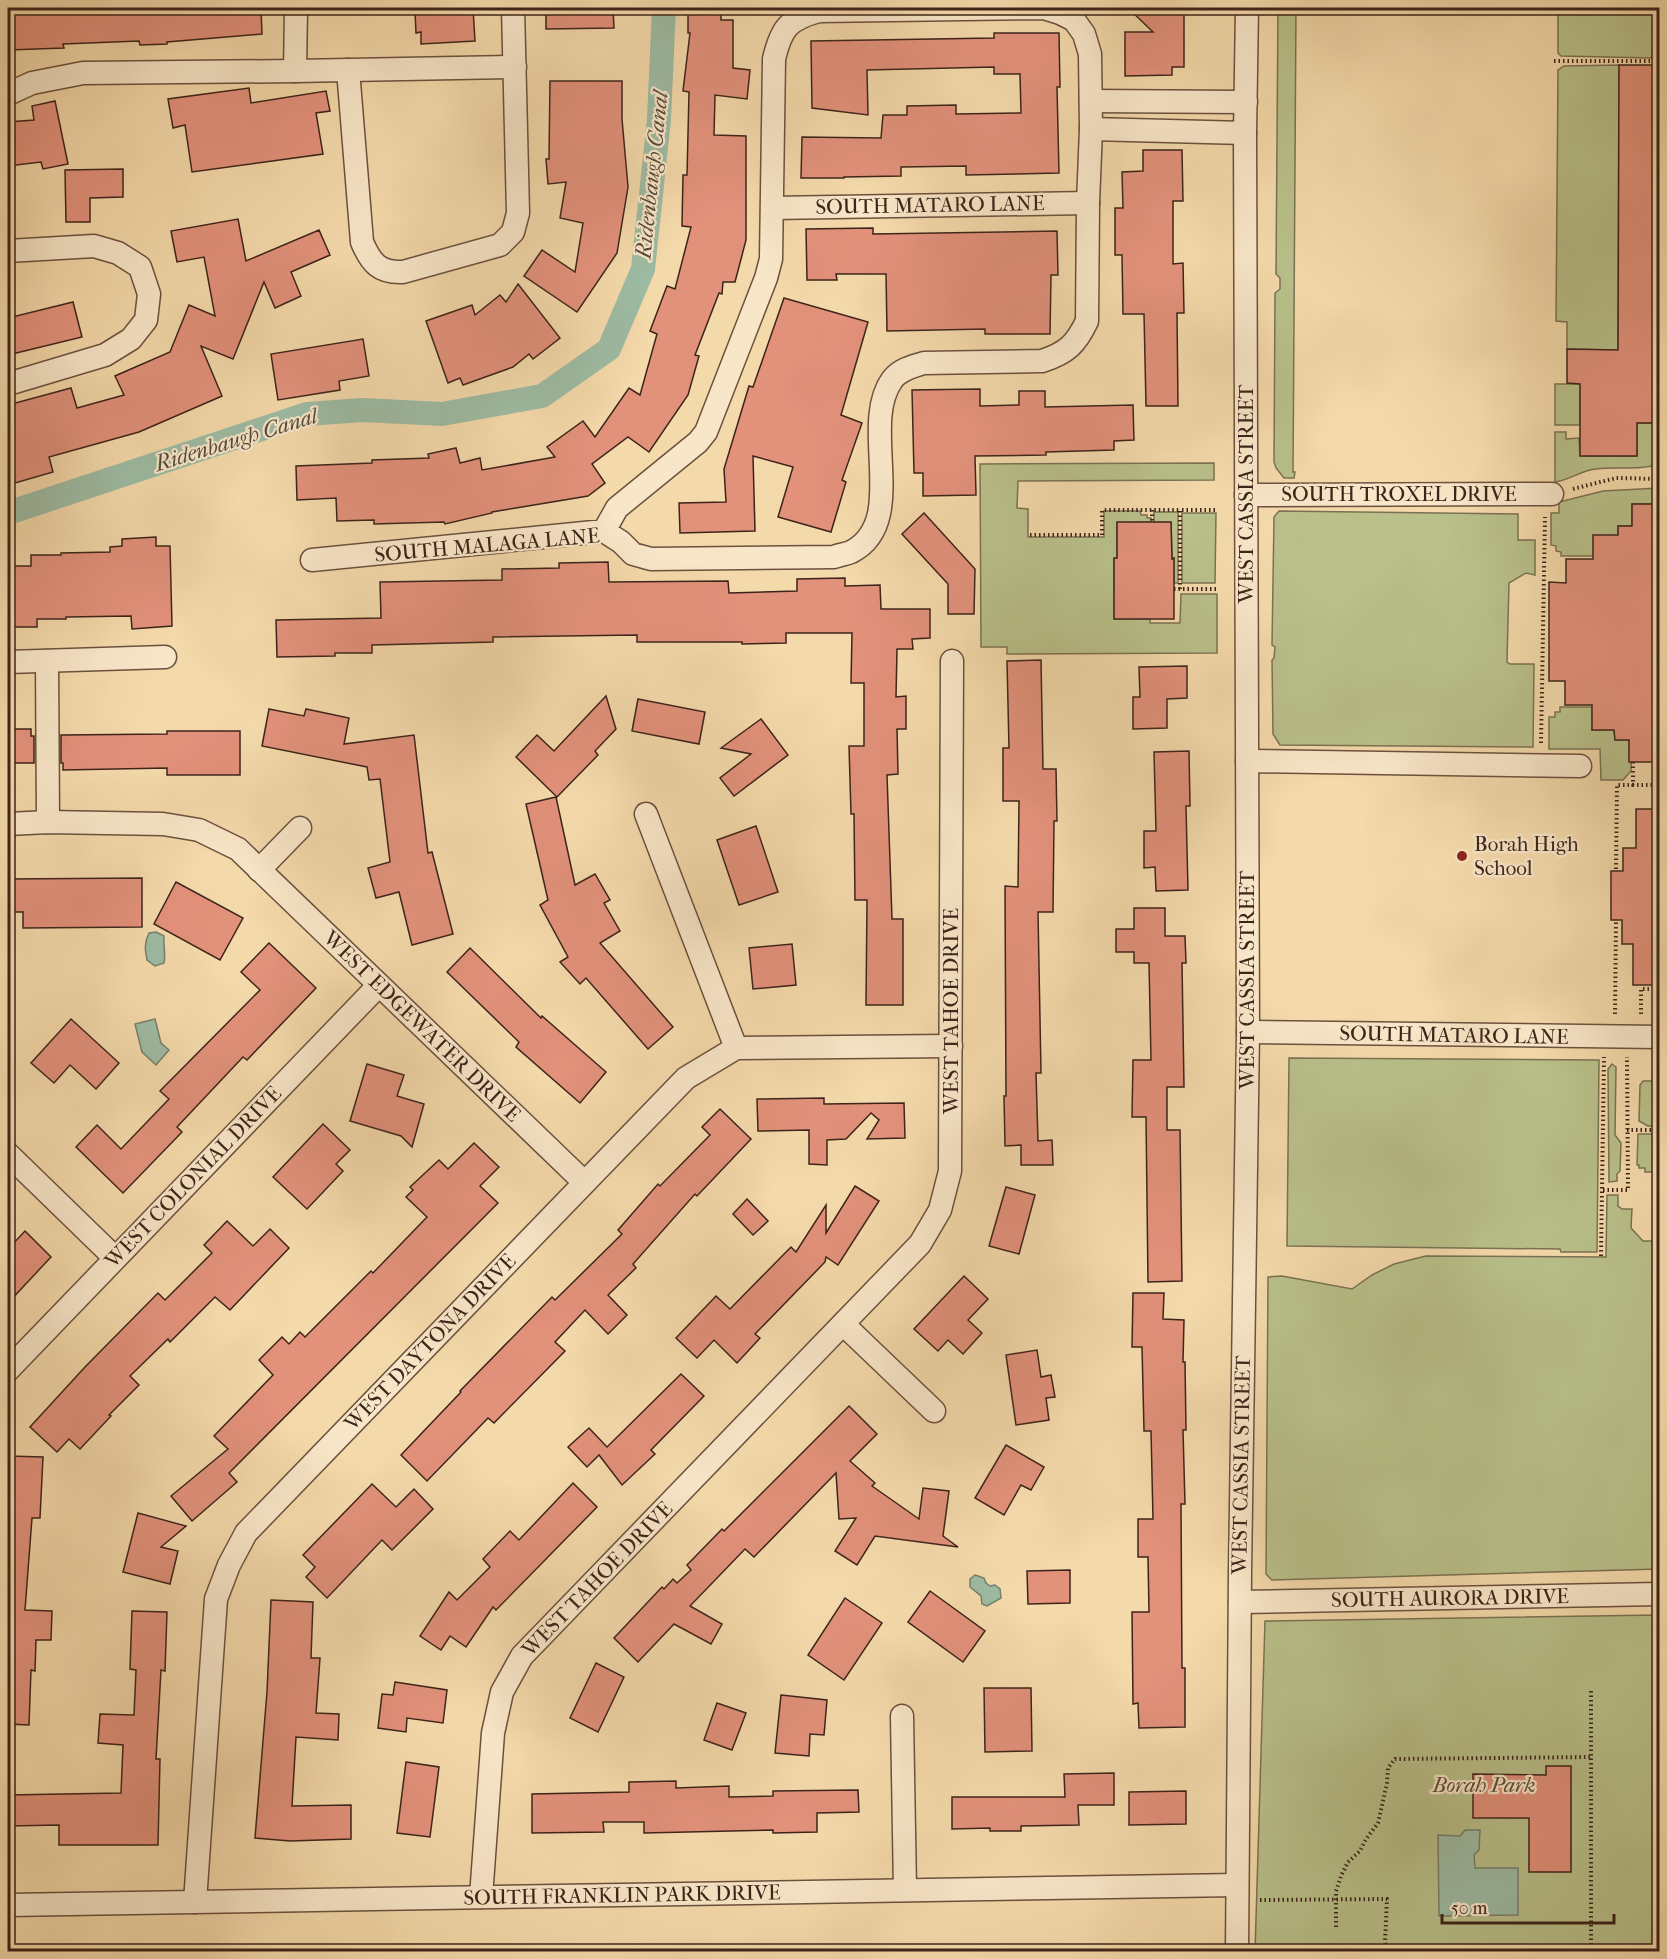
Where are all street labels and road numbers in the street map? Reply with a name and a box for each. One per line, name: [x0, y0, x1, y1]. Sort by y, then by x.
street label: SOUTH MATARO LANE: [815, 191, 1045, 219]
street label: WEST CASSIA STREET: [1234, 384, 1258, 604]
street label: SOUTH TROXEL DRIVE: [1281, 482, 1517, 506]
street label: SOUTH MALAGA LANE: [373, 523, 601, 567]
street label: WEST CASSIA STREET: [1235, 870, 1259, 1090]
street label: WEST TAHOE DRIVE: [939, 908, 963, 1115]
street label: WEST EDGEWATER DRIVE: [318, 925, 526, 1127]
street label: SOUTH MATARO LANE: [1339, 1021, 1569, 1049]
street label: WEST COLONIAL DRIVE: [99, 1081, 286, 1273]
street label: WEST DAYTONA DRIVE: [339, 1249, 521, 1436]
street label: WEST CASSIA STREET: [1227, 1355, 1255, 1576]
street label: WEST TAHOE DRIVE: [516, 1496, 677, 1662]
street label: SOUTH AURORA DRIVE: [1331, 1584, 1569, 1612]
street label: SOUTH FRANKLIN PARK DRIVE: [463, 1880, 781, 1910]

